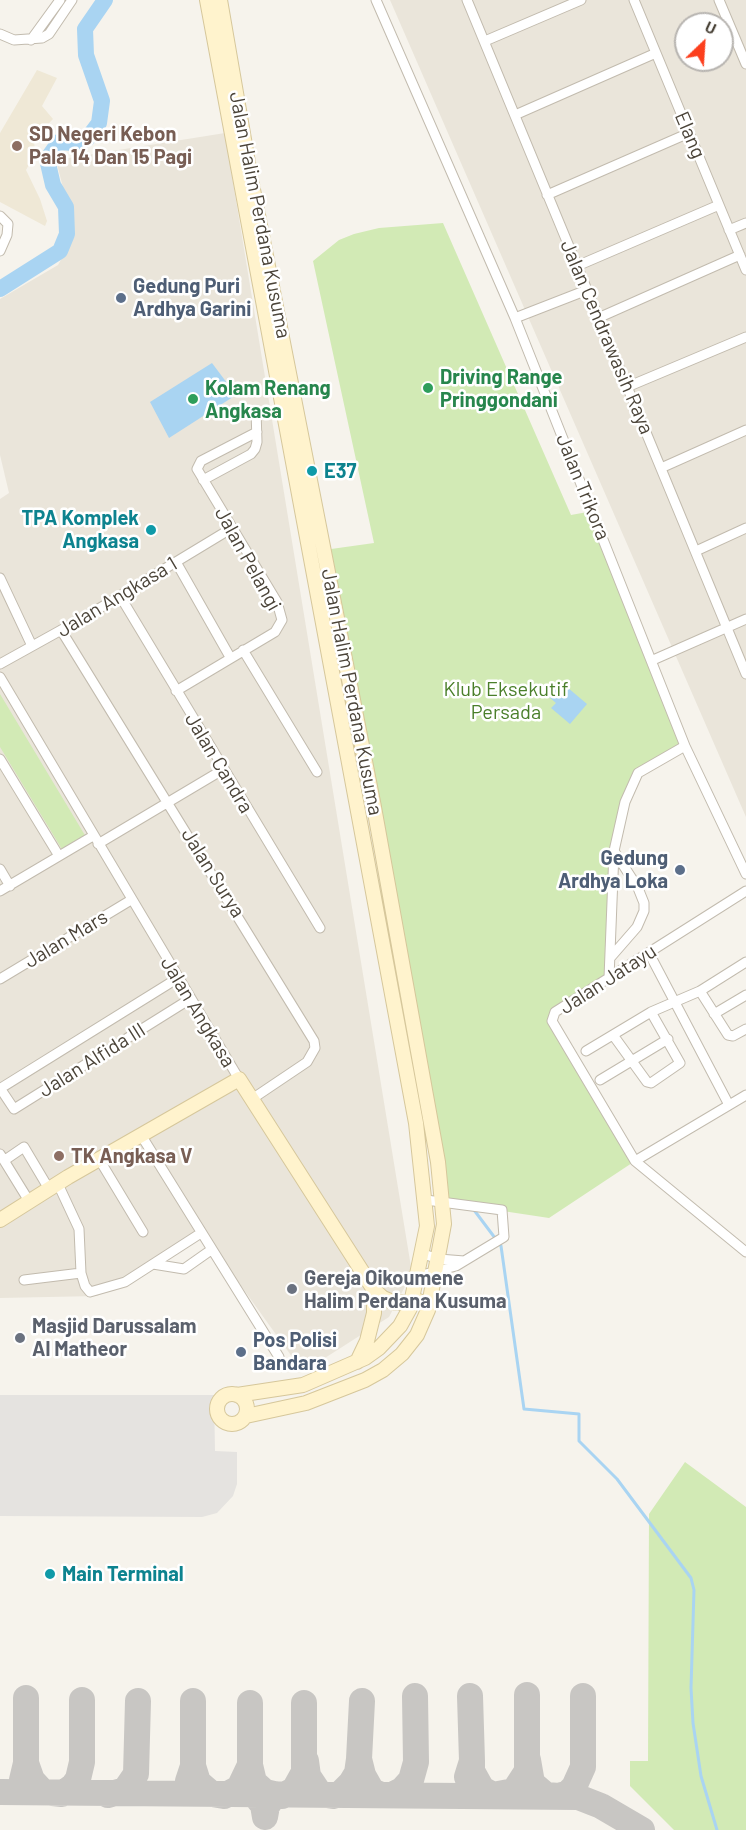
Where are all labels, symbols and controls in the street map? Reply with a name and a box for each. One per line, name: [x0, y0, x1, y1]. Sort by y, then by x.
north arrow: [674, 12, 734, 72]
text: U: [702, 16, 720, 38]
street label: Jalan Halim Perdana Kusuma: [224, 90, 296, 340]
street label: Elang: [669, 108, 711, 162]
place label: SD Negeri Kebon Pala 14 Dan 15 Pagi: [29, 122, 192, 169]
marker: SD Negeri Kebon Pala 14 Dan 15 Pagi: [10, 139, 24, 153]
street label: Jalan Cendrawasih Raya: [555, 236, 659, 438]
place label: Gedung Puri Ardhya Garini: [133, 274, 251, 321]
marker: Gedung Puri Ardhya Garini: [114, 291, 128, 305]
place label: Driving Range Pringgondani: [440, 365, 562, 412]
place label: Kolam Renang Angkasa: [205, 376, 331, 423]
marker: Driving Range Pringgondani: [421, 381, 435, 395]
marker: Kolam Renang Angkasa: [186, 392, 200, 406]
street label: Jalan Trikora: [551, 431, 615, 543]
place label: E37: [324, 459, 356, 483]
marker: E37: [305, 464, 319, 478]
street label: Jalan Pelangi: [210, 503, 286, 615]
place label: TPA Komplek Angkasa: [22, 506, 139, 553]
marker: TPA Komplek Angkasa: [144, 523, 158, 537]
street label: Jalan Angkasa 1: [53, 552, 181, 642]
street label: Jalan Halim Perdana Kusuma: [316, 567, 388, 817]
park label: Klub Eksekutif Persada: [443, 677, 569, 724]
street label: Jalan Candra: [180, 709, 258, 817]
street label: Jalan Surya: [176, 824, 250, 922]
place label: Gedung Ardhya Loka: [558, 846, 668, 893]
marker: Gedung Ardhya Loka: [673, 863, 687, 877]
street label: Jalan Mars: [20, 905, 112, 973]
street label: Jalan Jatayu: [555, 939, 661, 1019]
street label: Jalan Angkasa: [156, 952, 240, 1072]
street label: Jalan Alfida III: [34, 1018, 150, 1102]
place label: TK Angkasa V: [71, 1144, 193, 1168]
marker: TK Angkasa V: [52, 1149, 66, 1163]
place label: Gereja Oikoumene Halim Perdana Kusuma: [304, 1266, 506, 1313]
marker: Gereja Oikoumene Halim Perdana Kusuma: [285, 1282, 299, 1296]
place label: Masjid Darussalam Al Matheor: [32, 1314, 196, 1361]
place label: Pos Polisi Bandara: [253, 1328, 337, 1375]
marker: Masjid Darussalam Al Matheor: [13, 1331, 27, 1345]
marker: Pos Polisi Bandara: [234, 1345, 248, 1359]
place label: Main Terminal: [62, 1562, 184, 1586]
marker: Main Terminal: [43, 1567, 57, 1581]

